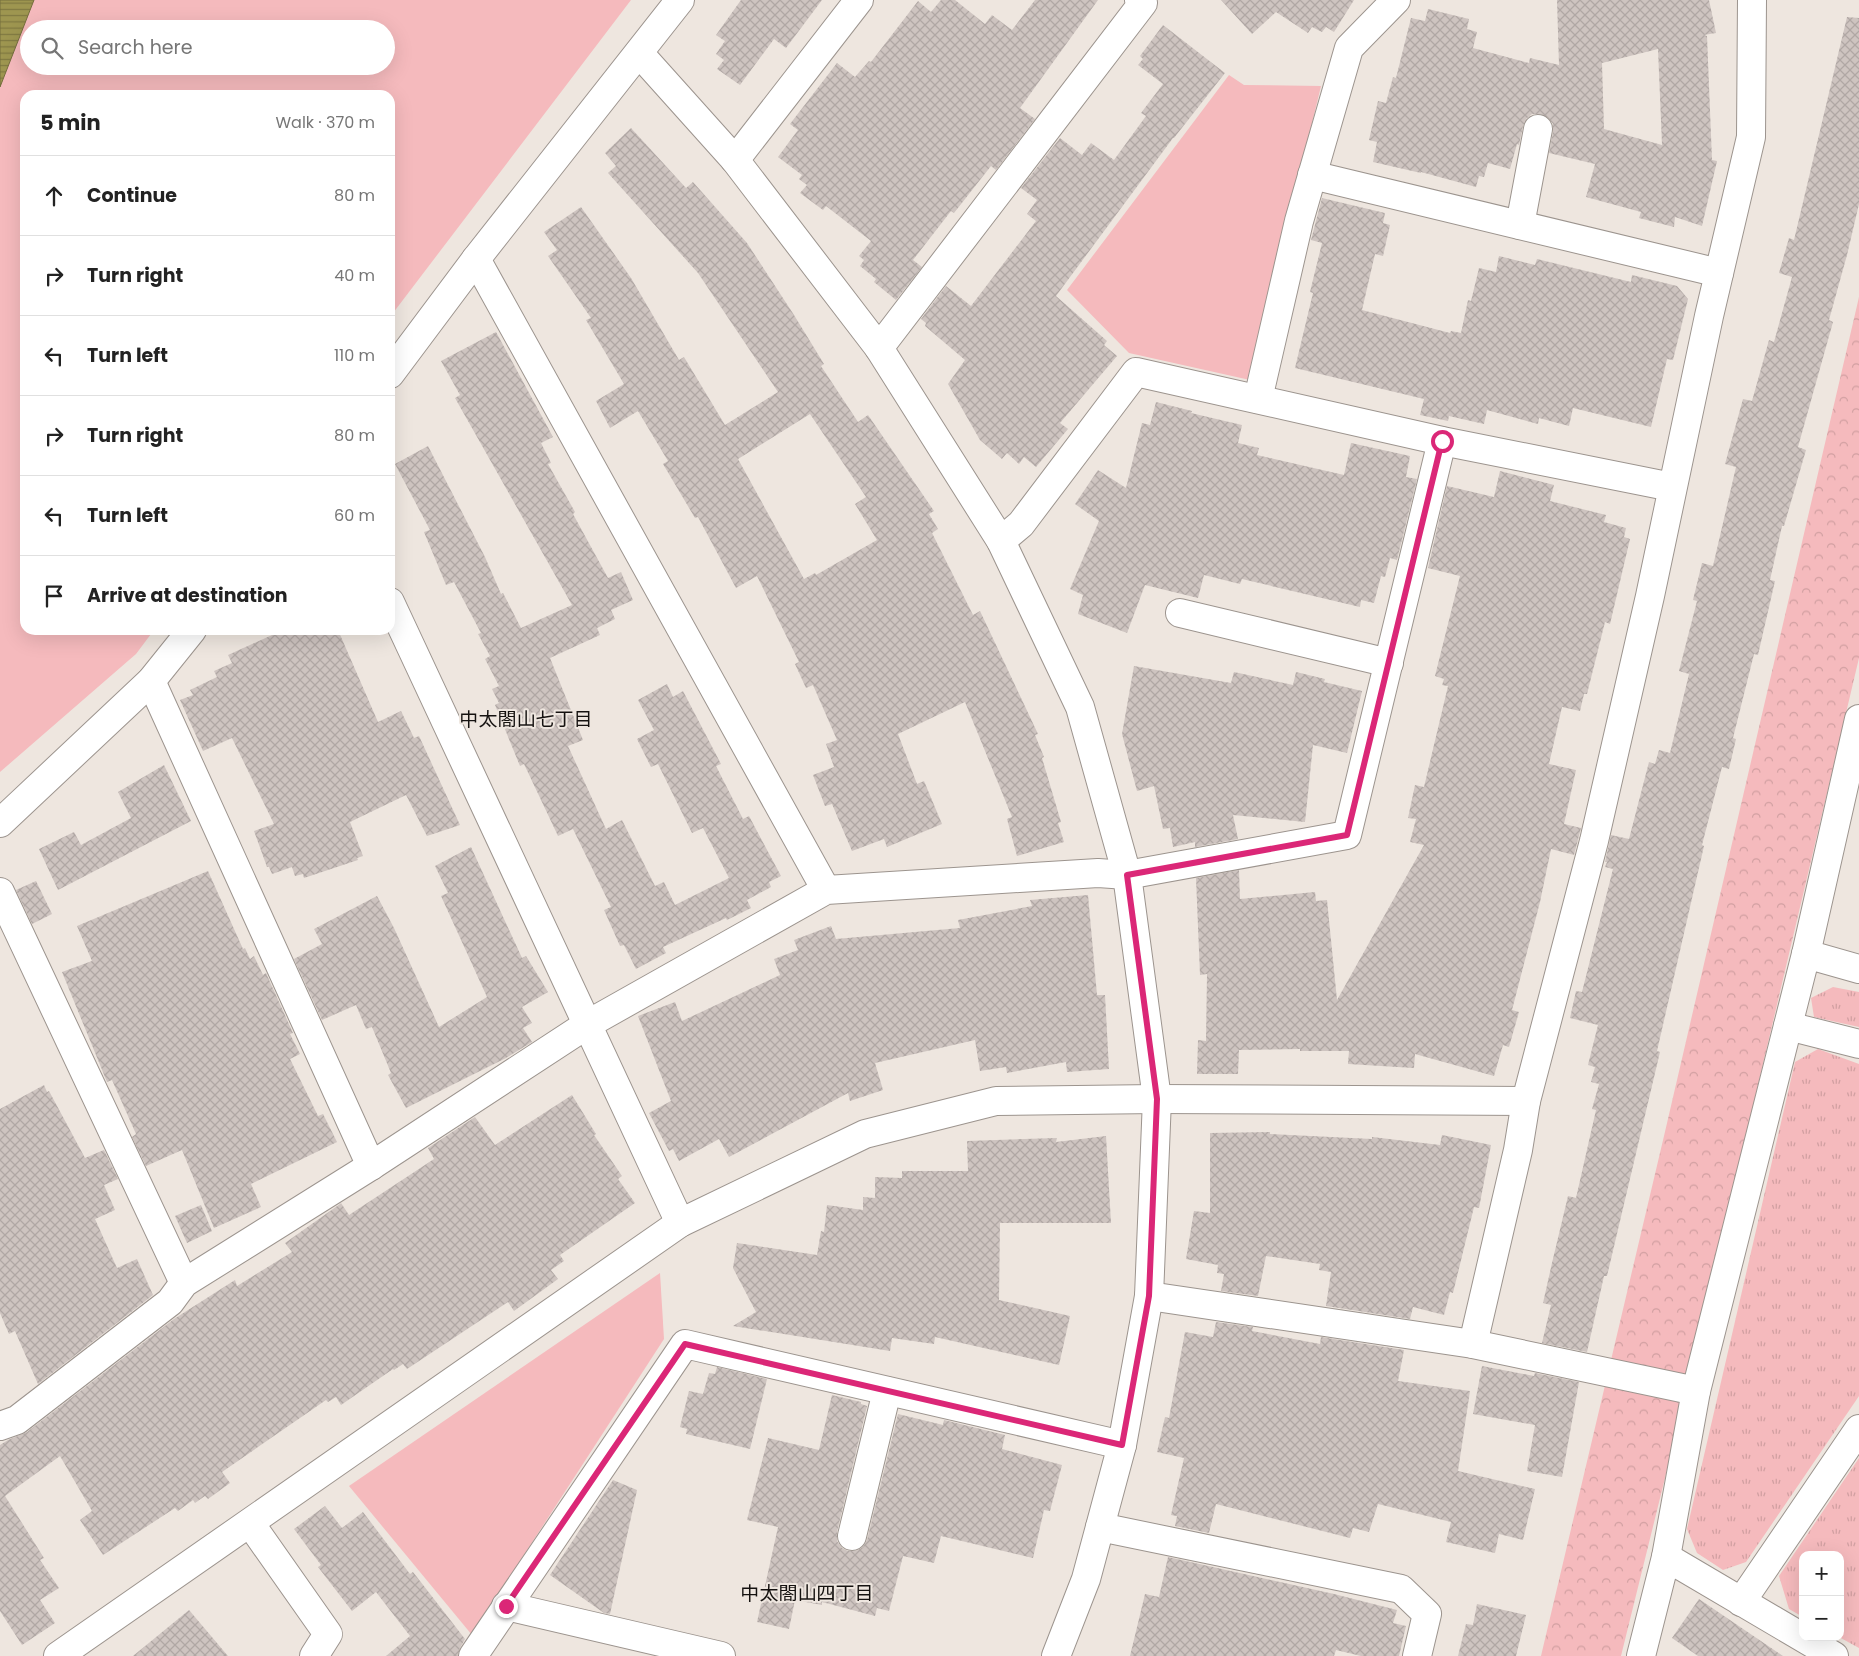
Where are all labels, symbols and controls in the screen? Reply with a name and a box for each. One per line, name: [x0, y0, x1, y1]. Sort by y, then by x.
search box: [20, 20, 395, 75]
icon: search: [38, 34, 66, 62]
text: Search here: [78, 34, 192, 61]
text: 5 min: [40, 108, 101, 137]
text: Walk · 370 m: [275, 111, 375, 134]
icon: ahead: [40, 182, 68, 210]
text: Continue: [87, 182, 177, 209]
text: 80 m: [334, 184, 375, 207]
icon: right: [40, 262, 68, 290]
text: Turn right: [87, 262, 183, 289]
text: 40 m: [334, 264, 375, 287]
icon: left: [40, 342, 68, 370]
text: Turn left: [87, 342, 168, 369]
text: 110 m: [334, 344, 375, 367]
icon: right: [40, 422, 68, 450]
text: Turn right: [87, 422, 183, 449]
text: 80 m: [334, 424, 375, 447]
route start: [1431, 430, 1454, 453]
icon: left: [40, 502, 68, 530]
text: Turn left: [87, 502, 168, 529]
text: 60 m: [334, 504, 375, 527]
icon: arrive: [40, 582, 68, 610]
text: Arrive at destination: [87, 582, 288, 609]
district label: 中太閤山七丁目: [459, 706, 593, 733]
map controls: [1799, 1551, 1844, 1641]
button: +: [1799, 1551, 1844, 1596]
district label: 中太閤山四丁目: [740, 1580, 874, 1607]
route end: [495, 1595, 518, 1618]
button: −: [1799, 1596, 1844, 1641]

